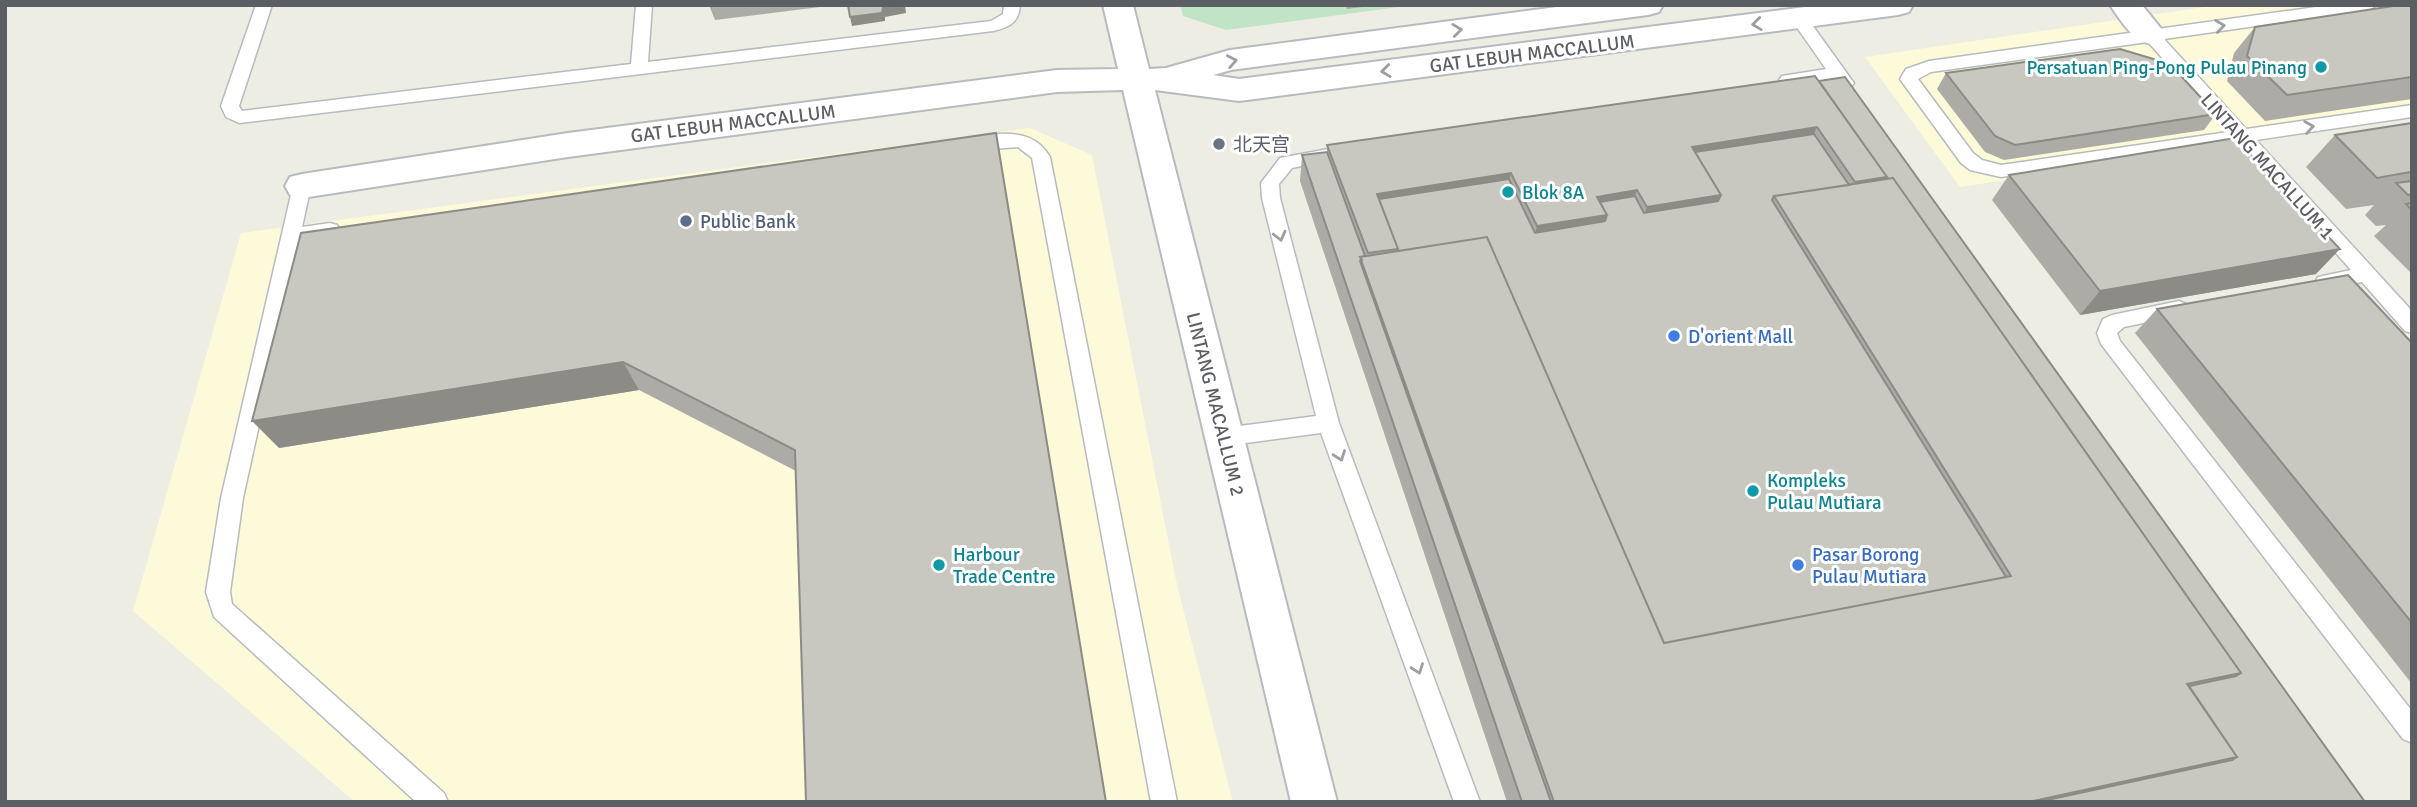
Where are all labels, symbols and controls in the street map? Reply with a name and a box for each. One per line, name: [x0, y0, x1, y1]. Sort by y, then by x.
one-way arrow: [1751, 17, 1763, 32]
one-way arrow: [2214, 19, 2226, 34]
one-way arrow: [1452, 23, 1463, 38]
street label: GAT LEBUH MACCALLUM: [1428, 30, 1636, 78]
one-way arrow: [1226, 54, 1238, 69]
place label: Persatuan Ping-Pong Pulau Pinang: [2027, 56, 2307, 80]
marker: Persatuan Ping-Pong Pulau Pinang: [2313, 59, 2329, 75]
one-way arrow: [1380, 64, 1392, 79]
street label: LINTANG MACALLUM 1: [2195, 89, 2339, 245]
street label: GAT LEBUH MACCALLUM: [629, 100, 837, 148]
one-way arrow: [2303, 120, 2315, 135]
place label: 北天宫: [1233, 133, 1290, 157]
marker: 北天宫: [1211, 136, 1227, 152]
place label: Blok 8A: [1522, 181, 1585, 205]
marker: Blok 8A: [1500, 184, 1516, 200]
place label: Public Bank: [700, 210, 796, 234]
marker: Public Bank: [678, 213, 694, 229]
one-way arrow: [1272, 230, 1286, 242]
street label: LINTANG MACALLUM 2: [1181, 310, 1249, 499]
place label: D'orient Mall: [1688, 325, 1793, 349]
marker: D'orient Mall: [1666, 328, 1682, 344]
one-way arrow: [1332, 449, 1346, 461]
place label: Kompleks Pulau Mutiara: [1767, 469, 1882, 515]
marker: Kompleks Pulau Mutiara: [1745, 483, 1761, 499]
place label: Harbour Trade Centre: [953, 543, 1056, 589]
place label: Pasar Borong Pulau Mutiara: [1812, 543, 1927, 589]
marker: Harbour Trade Centre: [931, 557, 947, 573]
marker: Pasar Borong Pulau Mutiara: [1790, 557, 1806, 573]
one-way arrow: [1410, 663, 1424, 675]

